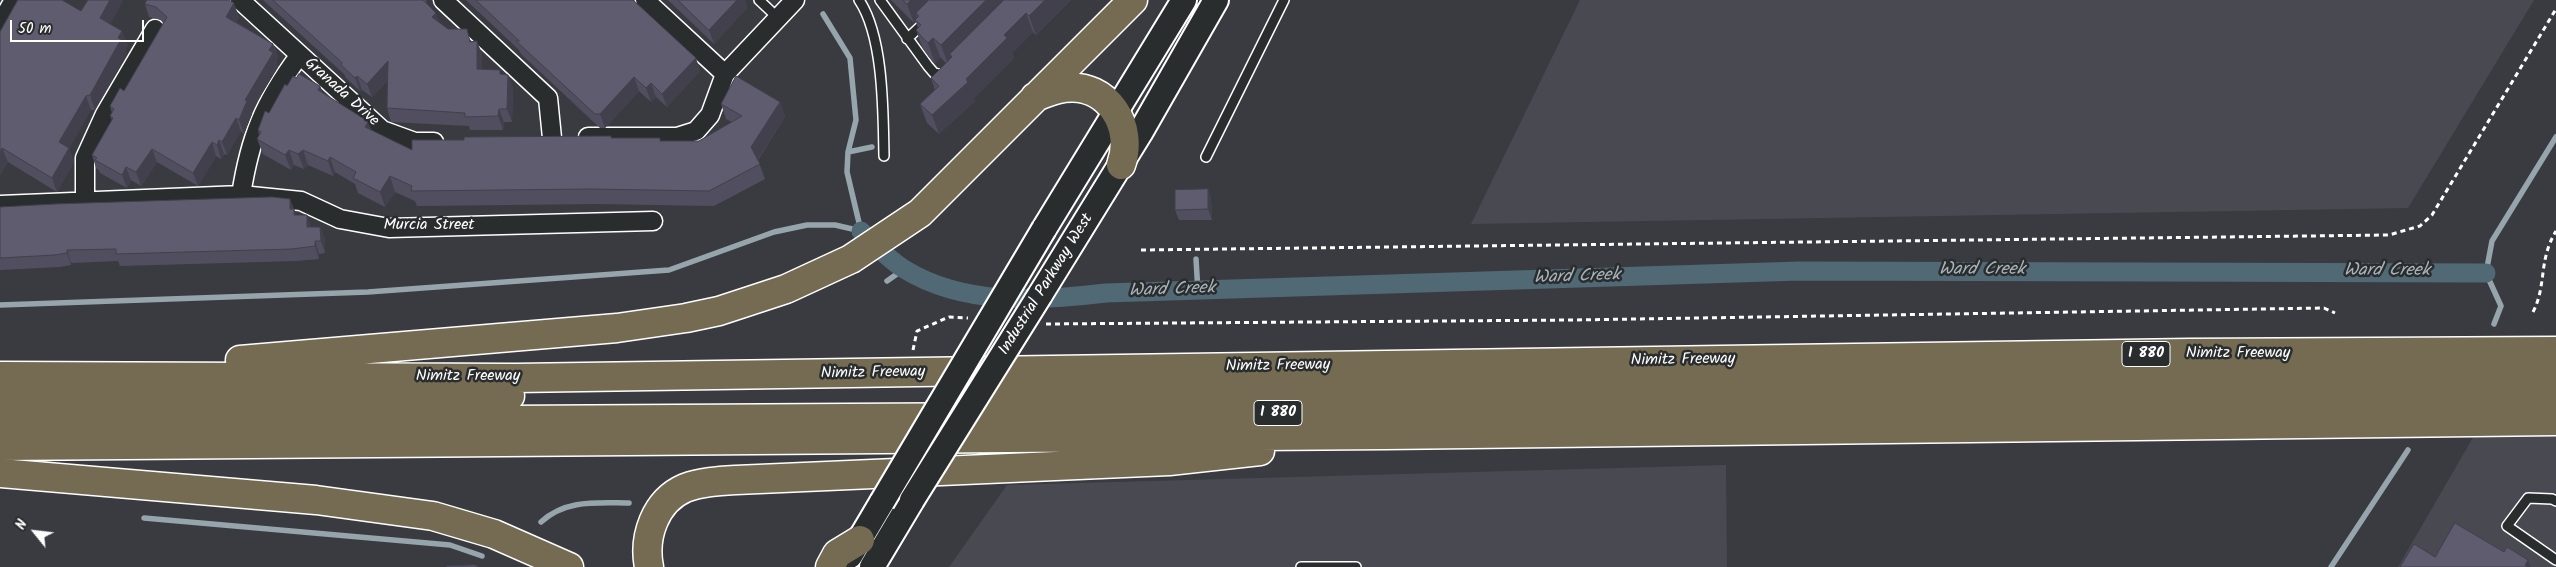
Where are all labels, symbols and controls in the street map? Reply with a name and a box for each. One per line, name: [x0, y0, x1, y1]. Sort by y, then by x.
scale bar: [12, 10, 146, 42]
text: 50 m: [18, 17, 52, 41]
street label: Granada Drive: [300, 54, 382, 132]
street label: Industrial Parkway West: [996, 211, 1098, 359]
street label: Murcia Street: [383, 216, 475, 236]
water label: Ward Creek: [1939, 260, 2025, 282]
water label: Ward Creek: [2344, 261, 2430, 283]
water label: Ward Creek: [1534, 266, 1620, 290]
water label: Ward Creek: [1129, 279, 1215, 303]
road number: I 880: [2122, 342, 2170, 366]
street label: Nimitz Freeway: [2186, 344, 2290, 364]
street label: Nimitz Freeway: [1631, 350, 1735, 372]
street label: Nimitz Freeway: [1226, 356, 1330, 378]
street label: Nimitz Freeway: [821, 363, 925, 385]
street label: Nimitz Freeway: [416, 367, 520, 387]
road number: I 880: [1254, 400, 1302, 426]
north arrow: [10, 507, 60, 557]
text: N: [10, 516, 34, 534]

